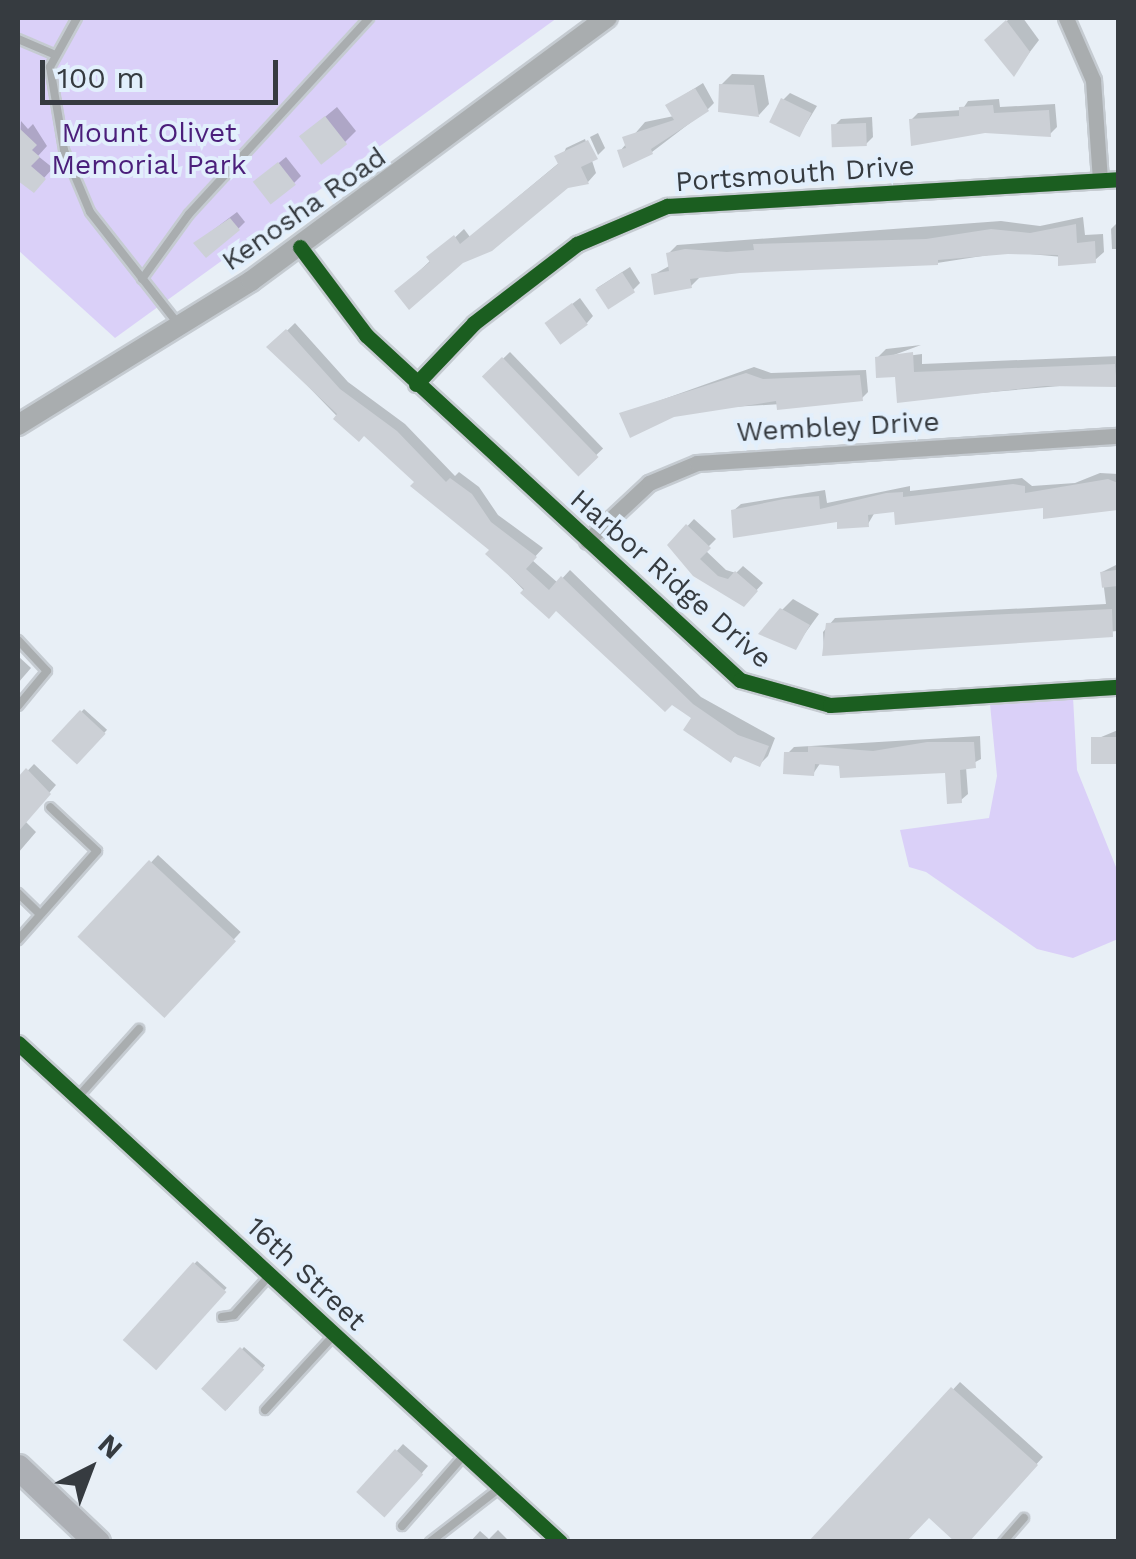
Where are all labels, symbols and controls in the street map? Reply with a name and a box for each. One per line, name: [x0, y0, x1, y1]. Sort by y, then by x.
scale bar: [45, 40, 282, 102]
text: 100 m: [57, 60, 145, 95]
park label: Mount Olivet Memorial Park: [51, 116, 247, 182]
street label: Kenosha Road: [215, 140, 393, 278]
street label: Portsmouth Drive: [674, 149, 916, 199]
street label: Wembley Drive: [735, 405, 941, 449]
street label: Harbor Ridge Drive: [563, 482, 779, 676]
street label: 16th Street: [239, 1210, 373, 1338]
north arrow: [40, 1419, 140, 1519]
text: N: [92, 1427, 129, 1466]

